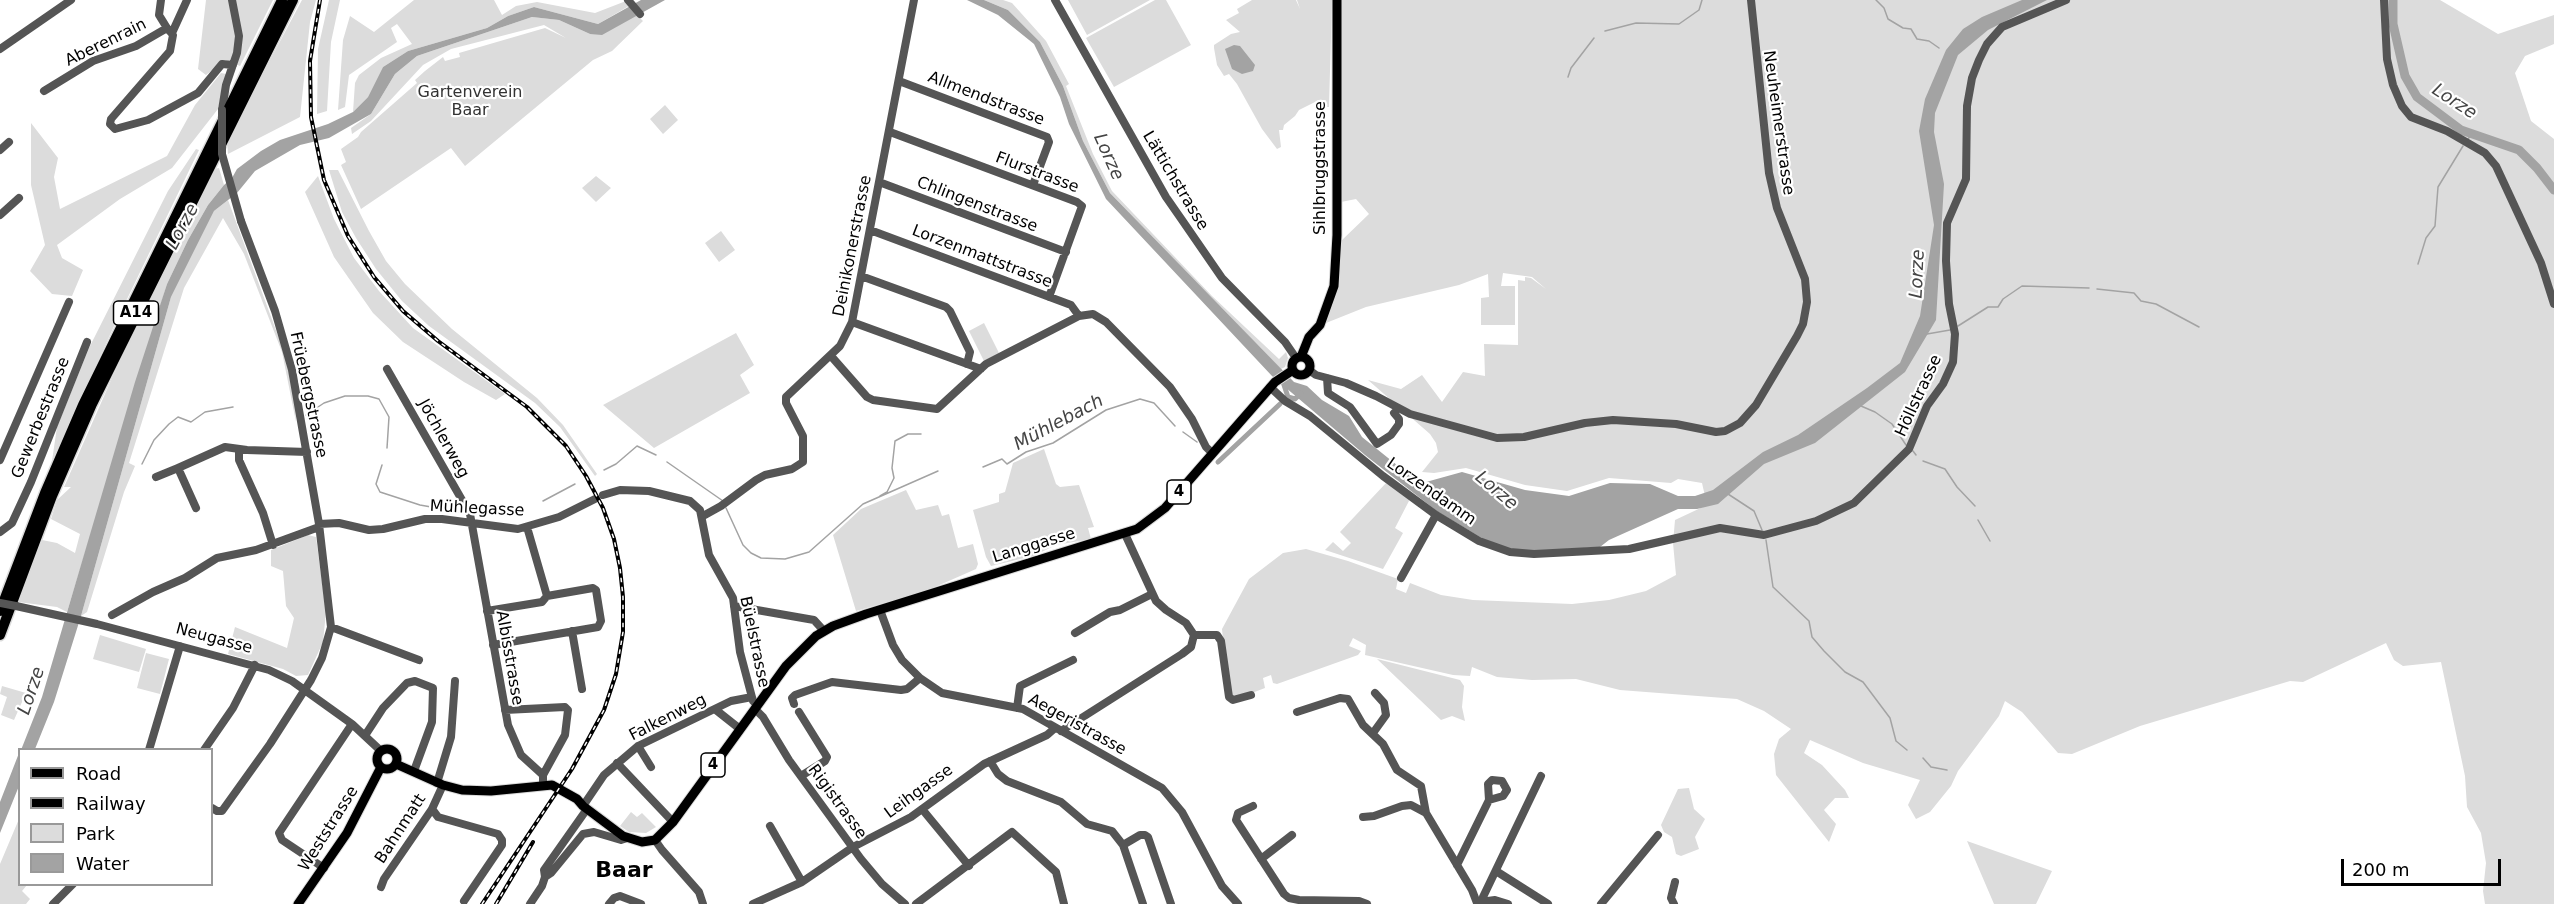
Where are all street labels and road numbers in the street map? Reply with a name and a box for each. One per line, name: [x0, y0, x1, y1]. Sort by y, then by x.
street label: Aberenrain: [62, 15, 150, 71]
street label: Neuheimerstrasse: [1758, 49, 1798, 197]
street label: Allmendstrasse: [925, 68, 1047, 130]
street label: Sihlbruggstrasse: [1311, 101, 1331, 235]
street label: Lättichstrasse: [1138, 128, 1212, 234]
street label: Flurstrasse: [993, 148, 1081, 198]
street label: Chlingenstrasse: [914, 173, 1040, 237]
street label: Deinikonerstrasse: [830, 174, 876, 318]
street label: Lorzenmattstrasse: [909, 221, 1055, 293]
road number: A14: [114, 301, 158, 325]
street label: Früebergstrasse: [285, 330, 331, 460]
street label: Höllstrasse: [1892, 352, 1946, 440]
street label: Gewerbestrasse: [8, 354, 74, 482]
street label: Jöchlerweg: [413, 396, 473, 482]
street label: Lorzendamm: [1383, 454, 1479, 530]
road number: 4: [1167, 480, 1191, 504]
street label: Mühlegasse: [429, 497, 525, 521]
street label: Langgasse: [990, 524, 1078, 568]
street label: Büelstrasse: [735, 595, 773, 689]
street label: Albisstrasse: [491, 609, 527, 707]
street label: Neugasse: [174, 620, 254, 658]
street label: Falkenweg: [626, 690, 710, 746]
street label: Aegeristrasse: [1025, 690, 1129, 760]
road number: 4: [701, 753, 725, 777]
street label: Rigistrasse: [803, 761, 871, 843]
street label: Leihgasse: [881, 761, 957, 823]
street label: Weststrasse: [295, 783, 363, 875]
street label: Bahnmatt: [371, 791, 431, 867]

